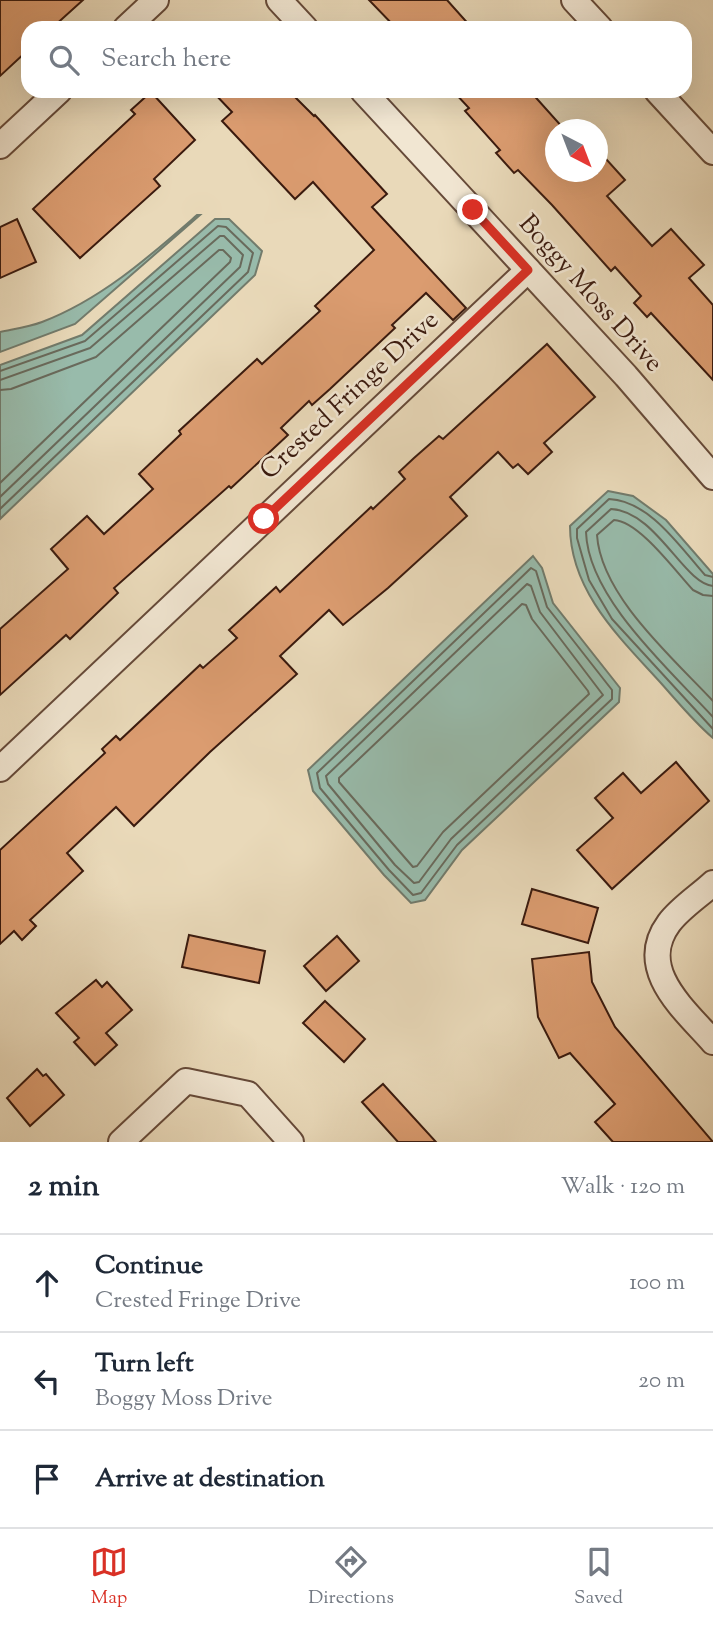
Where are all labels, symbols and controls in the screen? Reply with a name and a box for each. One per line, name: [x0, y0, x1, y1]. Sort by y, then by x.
search box: [21, 21, 692, 98]
icon: search: [45, 41, 83, 79]
text: Search here: [101, 41, 231, 78]
north arrow: [545, 119, 608, 182]
route end: [457, 194, 488, 225]
street label: Boggy Moss Drive: [509, 207, 671, 381]
street label: Crested Fringe Drive: [252, 303, 448, 489]
route start: [248, 503, 279, 534]
text: 2 min: [28, 1166, 100, 1209]
text: Walk · 120 m: [561, 1171, 685, 1204]
text: Continue: [95, 1248, 203, 1285]
icon: ahead: [28, 1264, 66, 1302]
text: 100 m: [629, 1267, 685, 1300]
text: Crested Fringe Drive: [95, 1285, 301, 1318]
text: Turn left: [95, 1346, 194, 1383]
icon: left: [28, 1362, 66, 1400]
text: 20 m: [638, 1365, 685, 1398]
text: Boggy Moss Drive: [95, 1383, 272, 1416]
icon: arrive: [28, 1460, 66, 1498]
text: Arrive at destination: [95, 1461, 325, 1498]
tab: Map: [90, 1543, 128, 1612]
tab: Directions: [308, 1543, 394, 1612]
tab: Saved: [574, 1543, 623, 1612]

